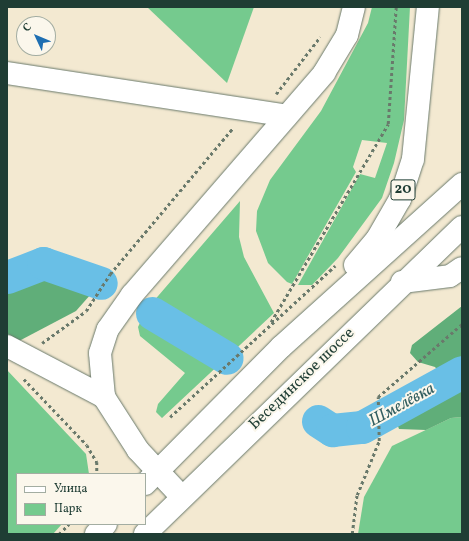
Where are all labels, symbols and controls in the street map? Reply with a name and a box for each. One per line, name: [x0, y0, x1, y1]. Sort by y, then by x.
north arrow: [16, 16, 56, 56]
text: С: [20, 20, 36, 36]
road number: 20: [390, 177, 416, 203]
street label: Бесединское шоссе: [245, 324, 359, 434]
water label: Шмелёвка: [366, 379, 438, 431]
legend: [16, 473, 146, 525]
text: Улица: [54, 481, 87, 497]
text: Парк: [54, 501, 82, 517]

